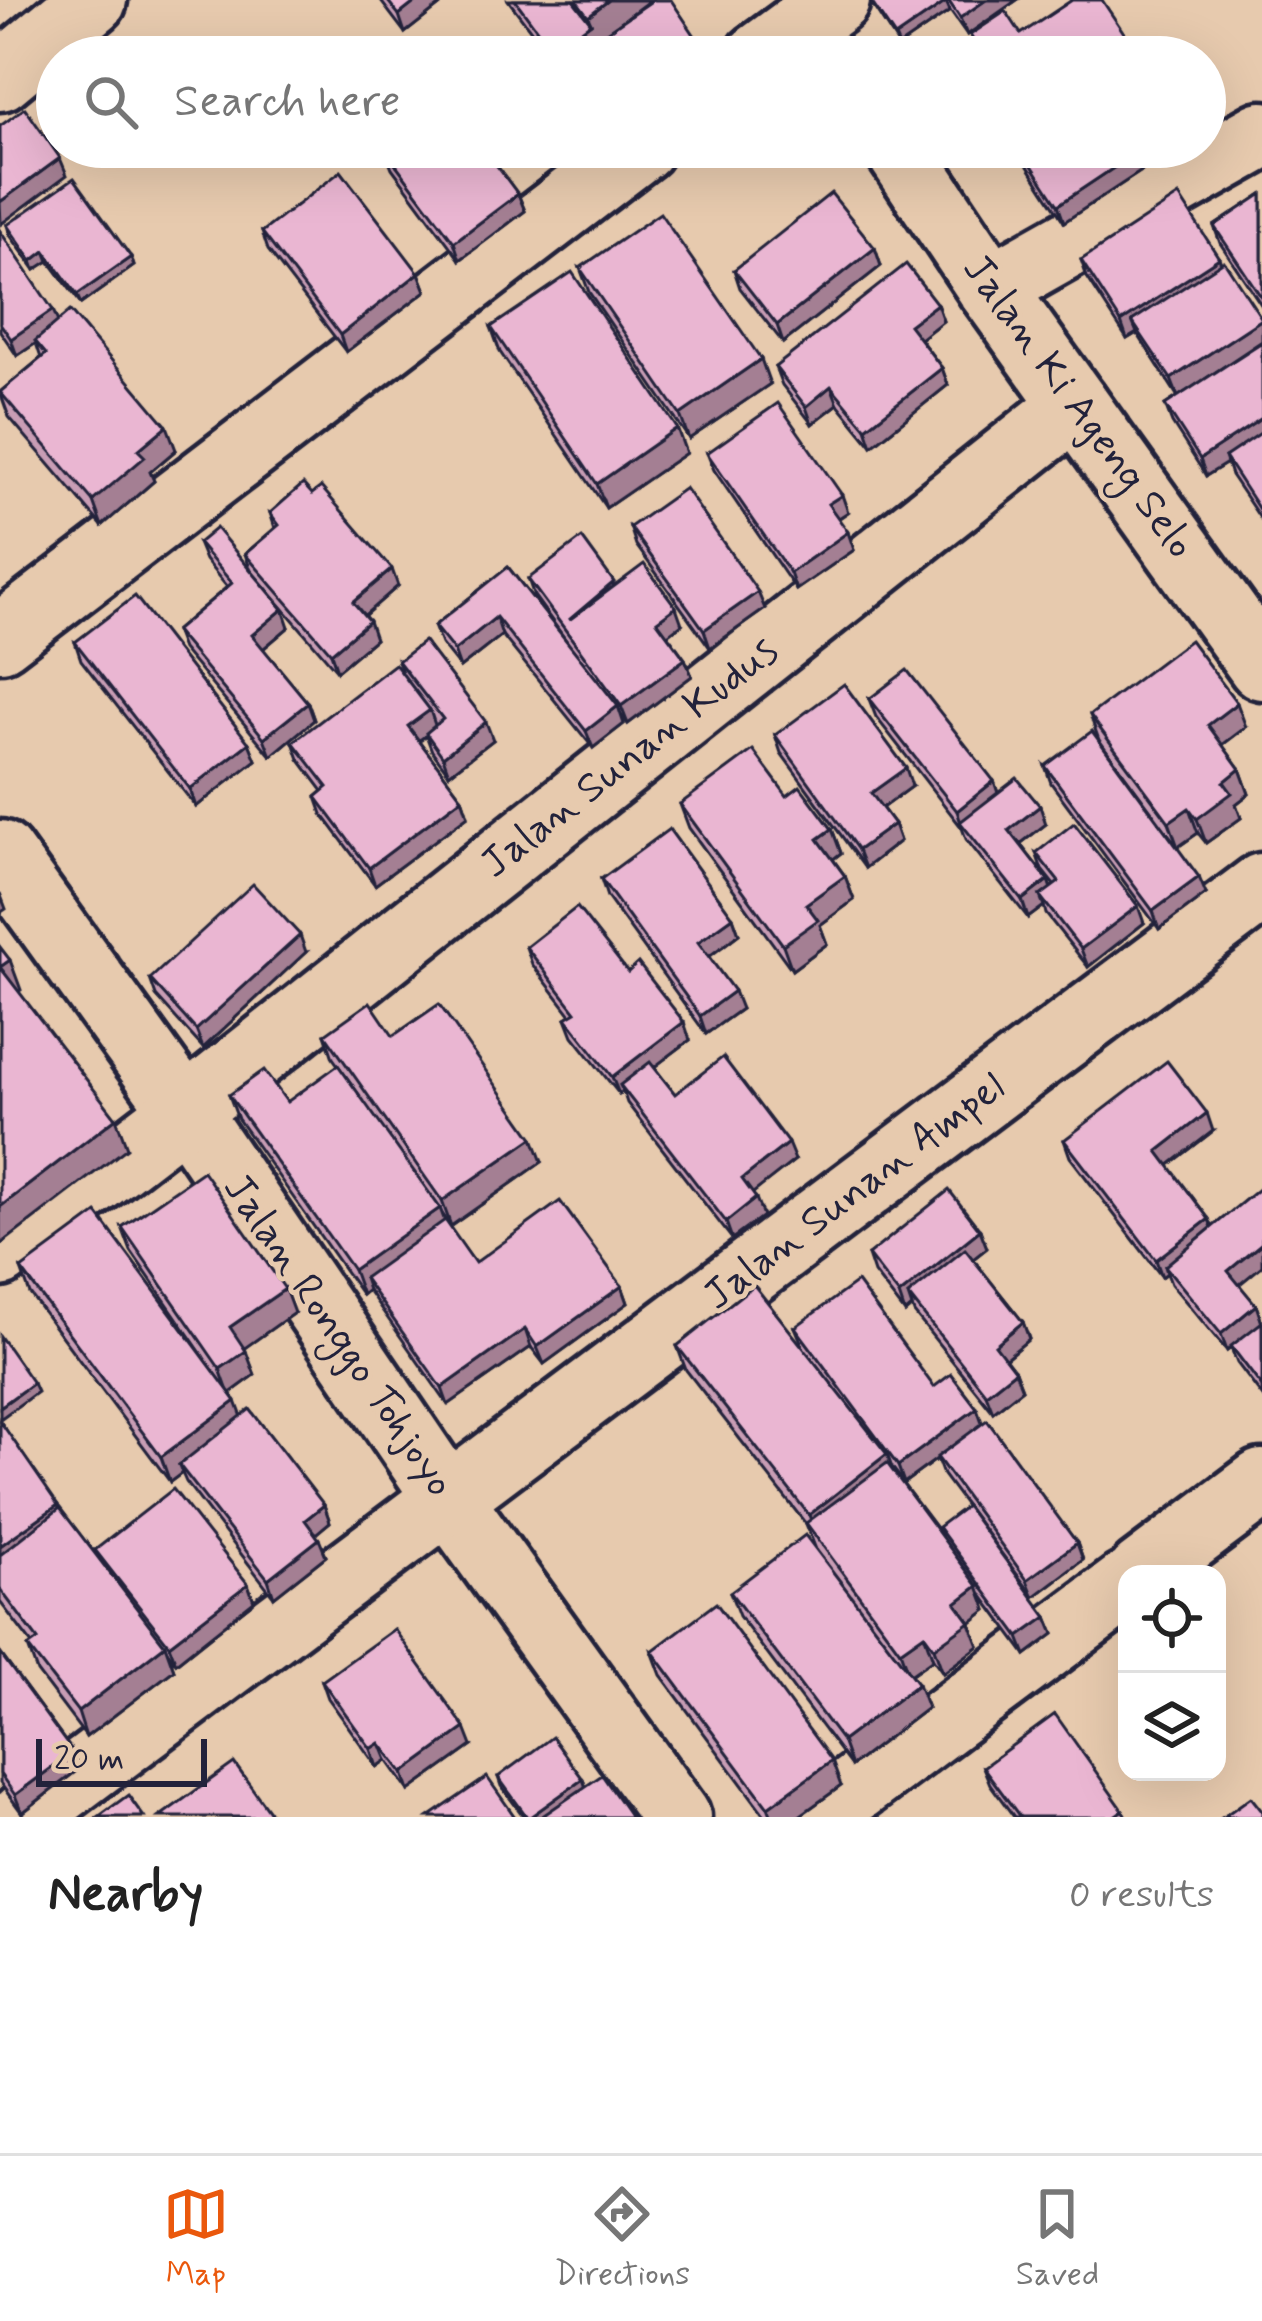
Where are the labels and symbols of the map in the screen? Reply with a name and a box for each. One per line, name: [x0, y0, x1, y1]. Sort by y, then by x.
street label: Jalan Ki Ageng Selo: [947, 244, 1207, 572]
street label: Jalan Sunan Kudus: [470, 625, 790, 891]
street label: Jalan Sunan Ampel: [693, 1060, 1017, 1324]
street label: Jalan Ronggo Tohjoyo: [207, 1164, 466, 1510]
scale bar: [36, 1733, 207, 1786]

